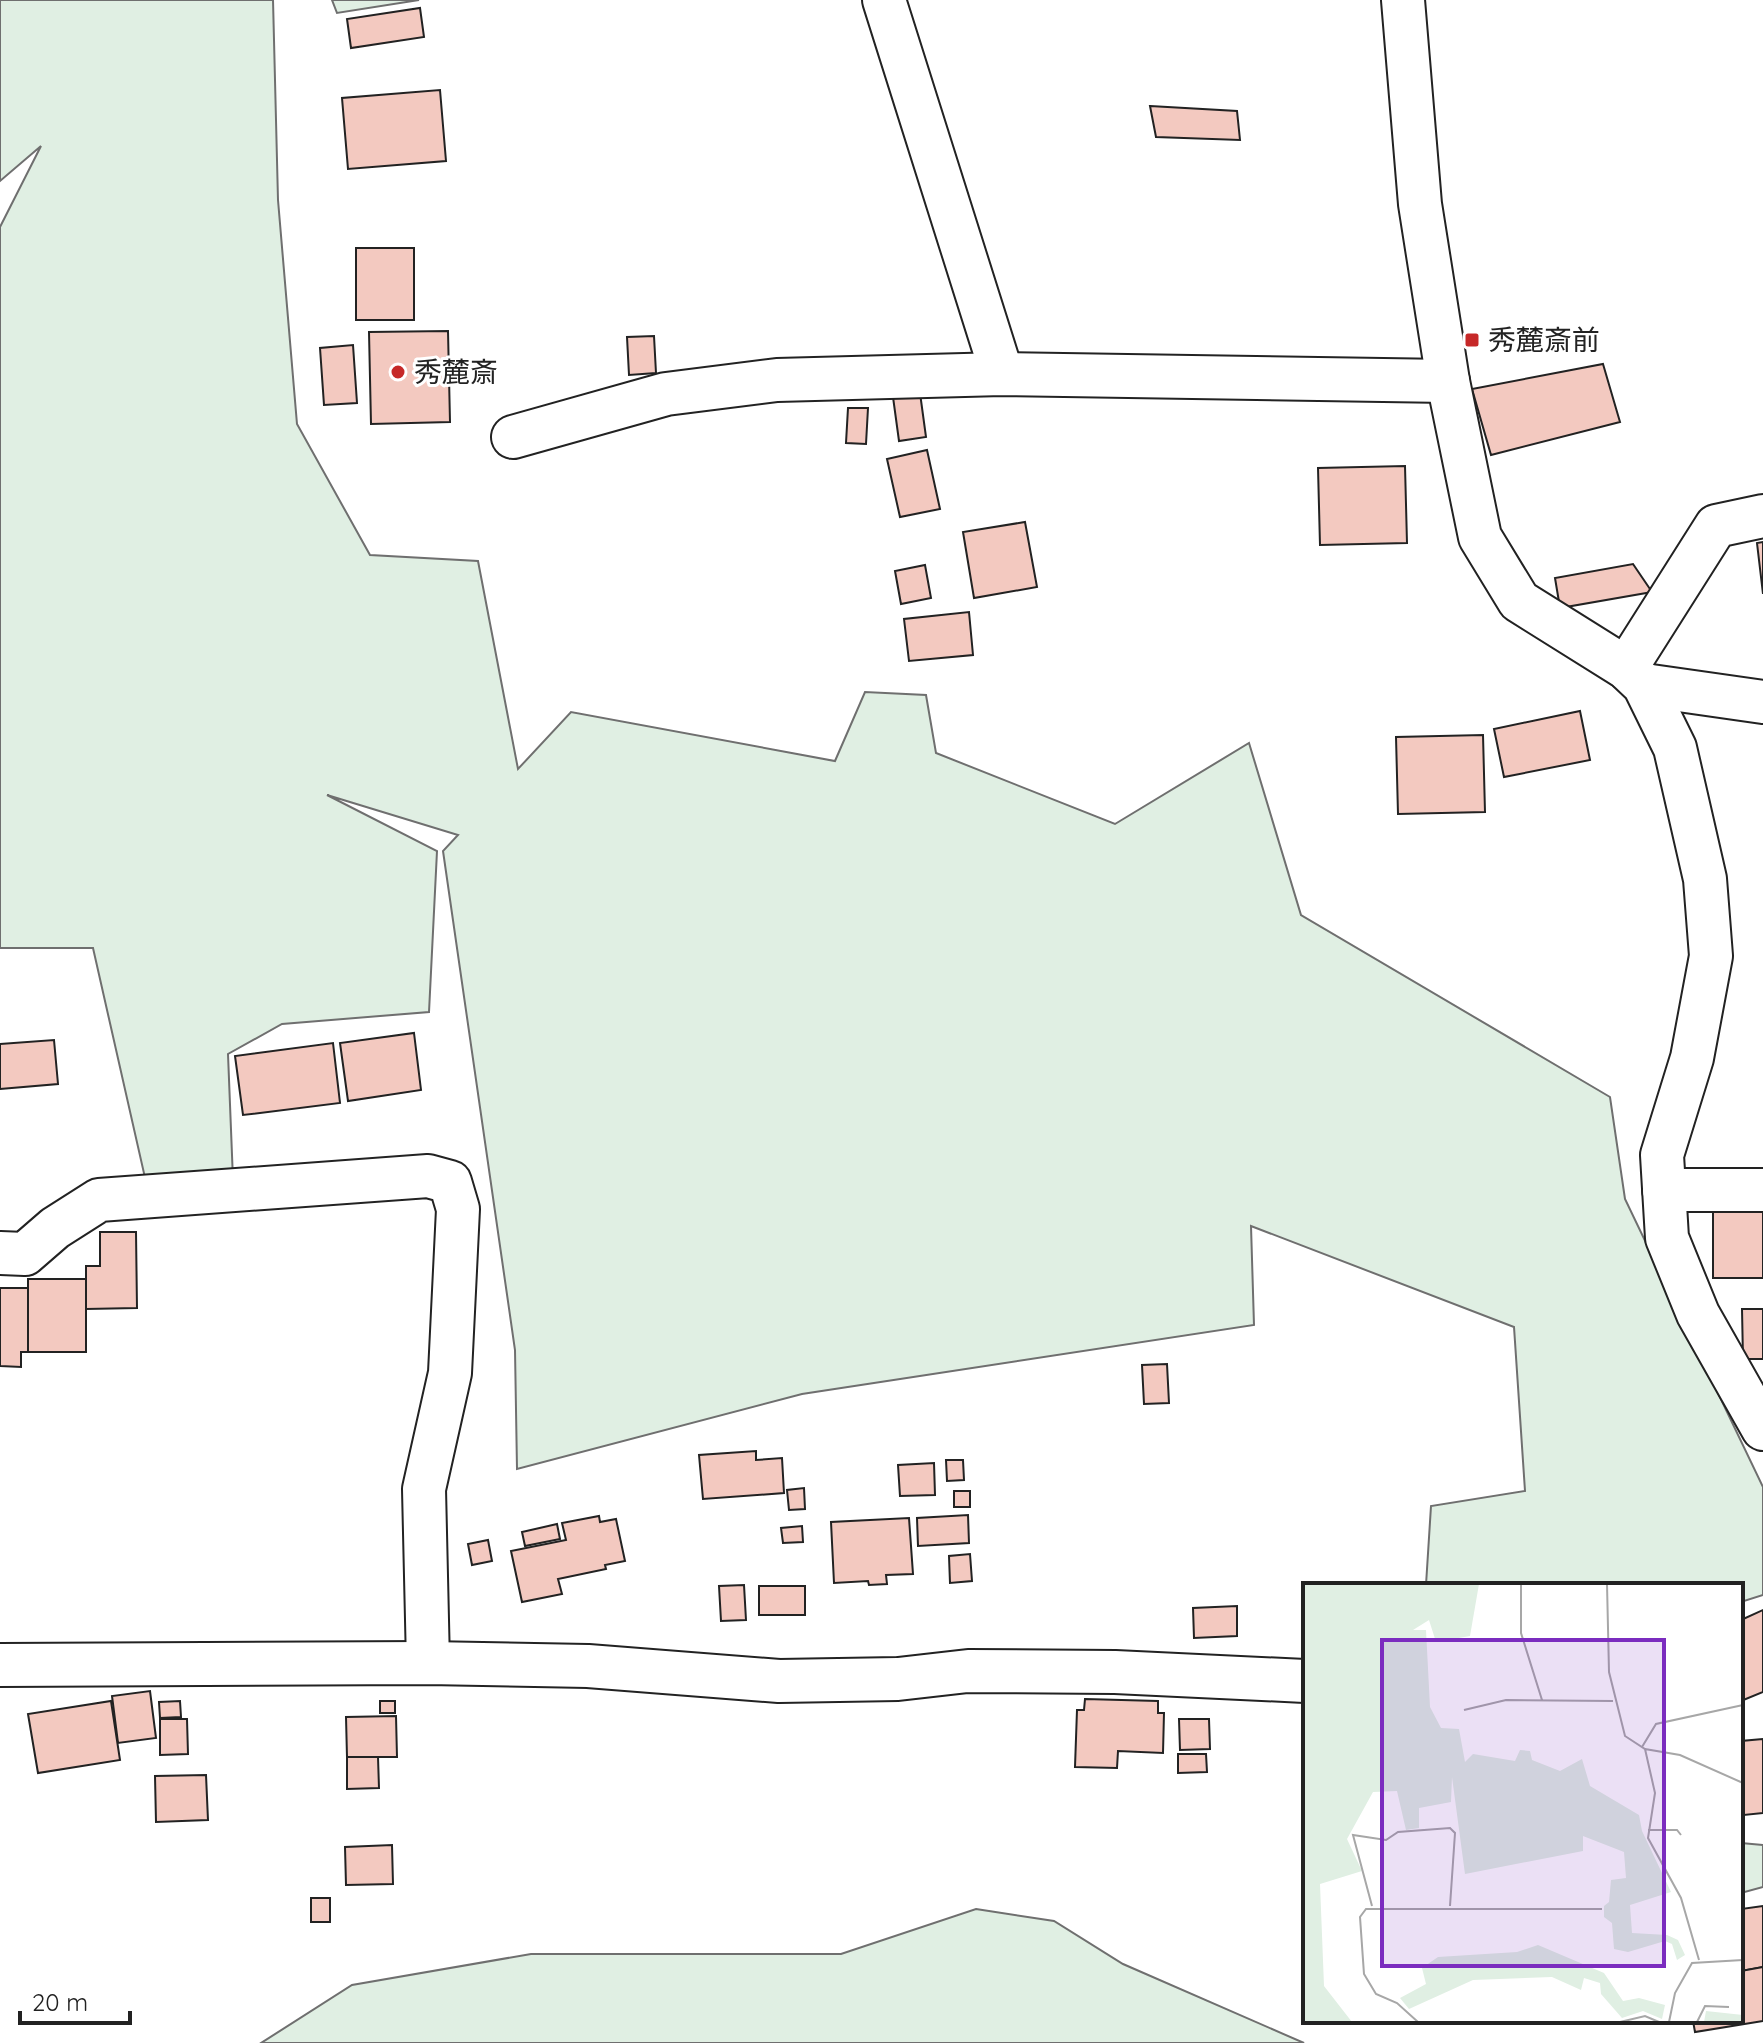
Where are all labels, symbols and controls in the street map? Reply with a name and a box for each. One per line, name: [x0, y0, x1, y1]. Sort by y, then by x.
place label: 秀麓斎前: [1488, 322, 1600, 357]
marker: 秀麓斎前: [1463, 331, 1481, 349]
place label: 秀麓斎: [414, 354, 498, 389]
marker: 秀麓斎: [389, 363, 407, 381]
inset map: [1303, 1583, 1743, 2023]
scale bar: [20, 1975, 130, 2025]
text: 20 m: [32, 1987, 88, 2017]

